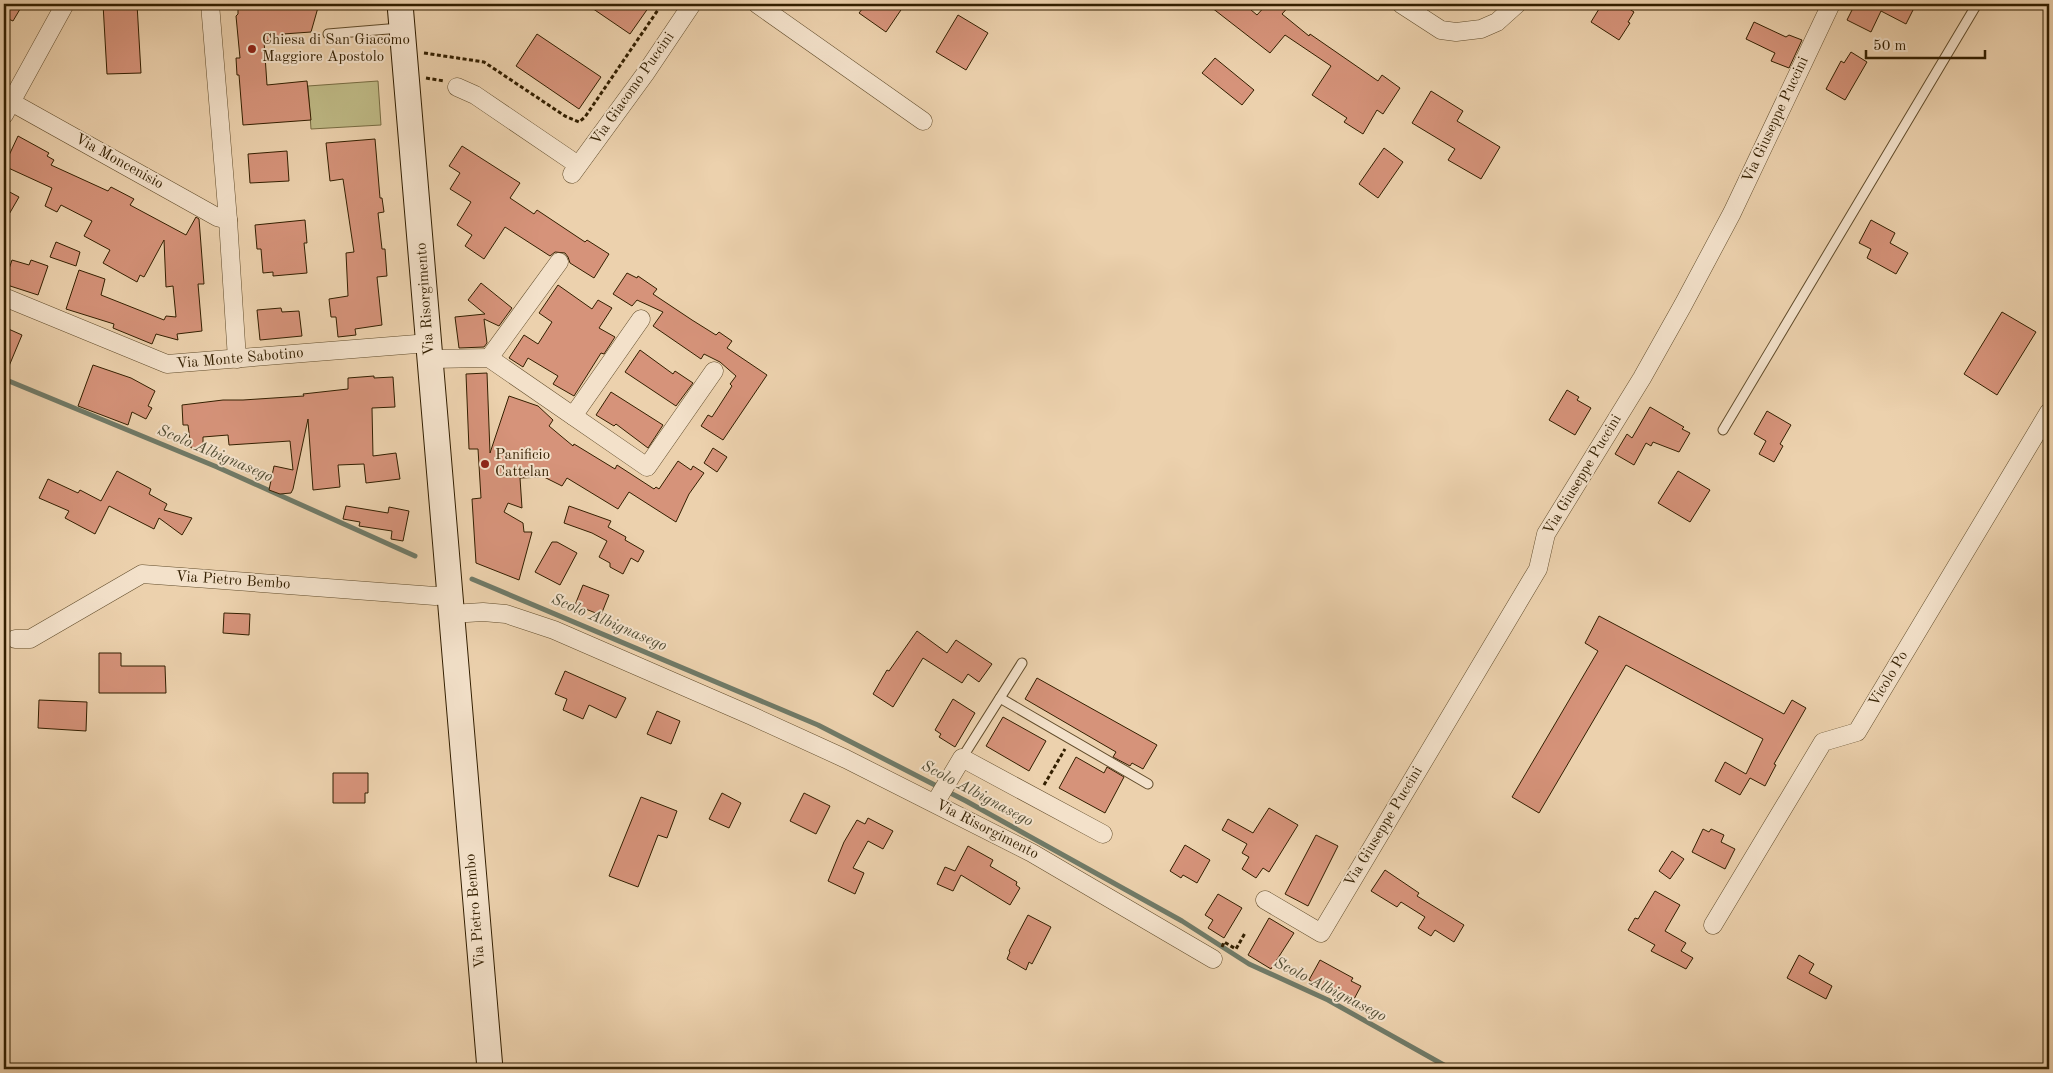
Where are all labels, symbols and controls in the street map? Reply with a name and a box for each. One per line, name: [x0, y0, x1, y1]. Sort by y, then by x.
scale bar: [1866, 28, 1984, 60]
street label: Via Giacomo Puccini: [588, 30, 678, 148]
place label: Chiesa di San Giacomo Maggiore Apostolo: [262, 33, 410, 65]
text: 50 m: [1873, 39, 1907, 54]
marker: Chiesa di San Giacomo Maggiore Apostolo: [246, 43, 258, 55]
street label: Via Giuseppe Puccini: [1740, 55, 1812, 185]
street label: Via Moncenisio: [72, 132, 166, 192]
street label: Via Risorgimento: [415, 242, 437, 356]
street label: Via Monte Sabotino: [176, 346, 304, 372]
street label: Via Giuseppe Puccini: [1541, 412, 1625, 538]
water label: Scolo Albignasego: [155, 422, 275, 486]
place label: Panificio Cattelan: [495, 448, 550, 480]
marker: Panificio Cattelan: [479, 458, 491, 470]
street label: Via Pietro Bembo: [175, 570, 291, 592]
water label: Scolo Albignasego: [549, 591, 669, 655]
street label: Vicolo Po: [1867, 649, 1911, 709]
water label: Scolo Albignasego: [919, 758, 1035, 830]
street label: Via Giuseppe Puccini: [1342, 764, 1426, 890]
street label: Via Risorgimento: [933, 798, 1041, 862]
street label: Via Pietro Bembo: [464, 853, 488, 969]
water label: Scolo Albignasego: [1271, 955, 1389, 1025]

